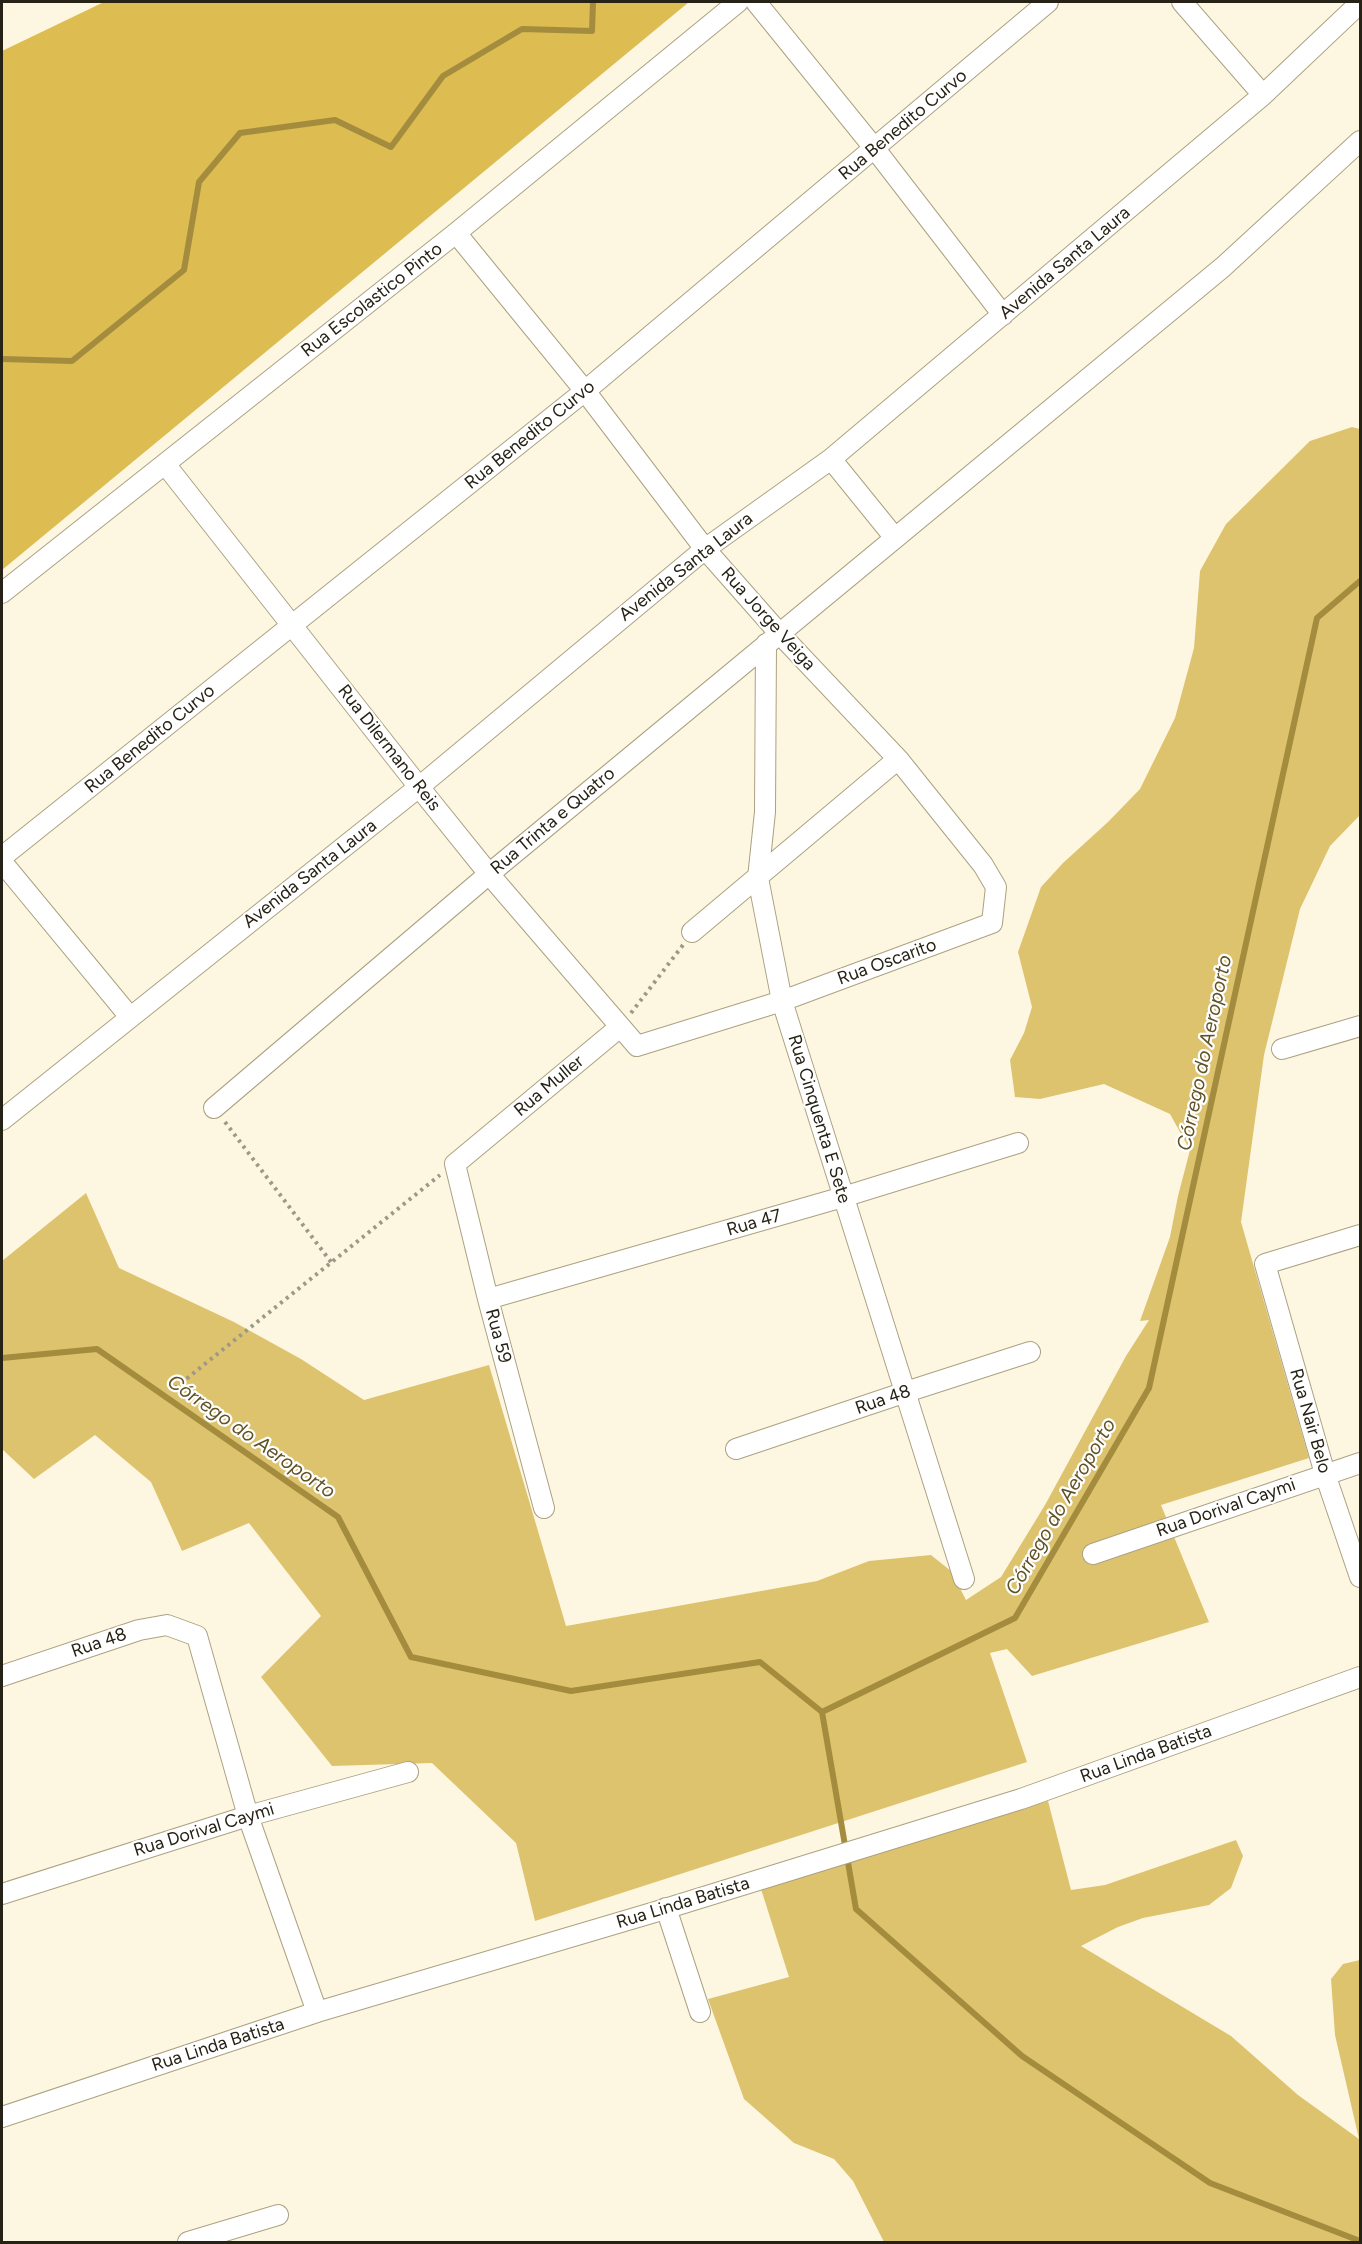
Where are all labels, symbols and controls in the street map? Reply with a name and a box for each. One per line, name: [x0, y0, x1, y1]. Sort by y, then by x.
street label: Rua Benedito Curvo: [835, 65, 971, 185]
street label: Avenida Santa Laura: [995, 202, 1135, 324]
street label: Rua Escolastico Pinto: [297, 238, 447, 362]
street label: Rua Benedito Curvo: [461, 376, 599, 494]
street label: Avenida Santa Laura: [615, 508, 757, 626]
street label: Rua Jorge Veiga: [716, 563, 820, 675]
street label: Rua Benedito Curvo: [81, 680, 219, 798]
street label: Rua Dilermano Reis: [333, 680, 445, 816]
street label: Rua Trinta e Quatro: [486, 763, 620, 879]
street label: Avenida Santa Laura: [239, 815, 381, 933]
street label: Rua Oscarito: [835, 934, 939, 990]
water label: Córrego do Aeroporto: [1173, 953, 1237, 1153]
street label: Rua Cinquenta E Sete: [783, 1032, 855, 1206]
street label: Rua Muller: [510, 1051, 588, 1121]
street label: Rua 47: [724, 1205, 784, 1241]
street label: Rua 59: [480, 1306, 516, 1366]
street label: Rua Nair Belo: [1285, 1366, 1335, 1476]
water label: Córrego do Aeroporto: [162, 1370, 340, 1504]
street label: Rua 48: [852, 1380, 914, 1420]
water label: Córrego do Aeroporto: [1001, 1415, 1121, 1599]
street label: Rua Dorival Caymi: [1154, 1474, 1298, 1542]
street label: Rua 48: [68, 1623, 130, 1663]
street label: Rua Linda Batista: [1077, 1720, 1215, 1788]
street label: Rua Dorival Caymi: [131, 1798, 277, 1862]
street label: Rua Linda Batista: [614, 1872, 752, 1934]
street label: Rua Linda Batista: [149, 2013, 287, 2077]

